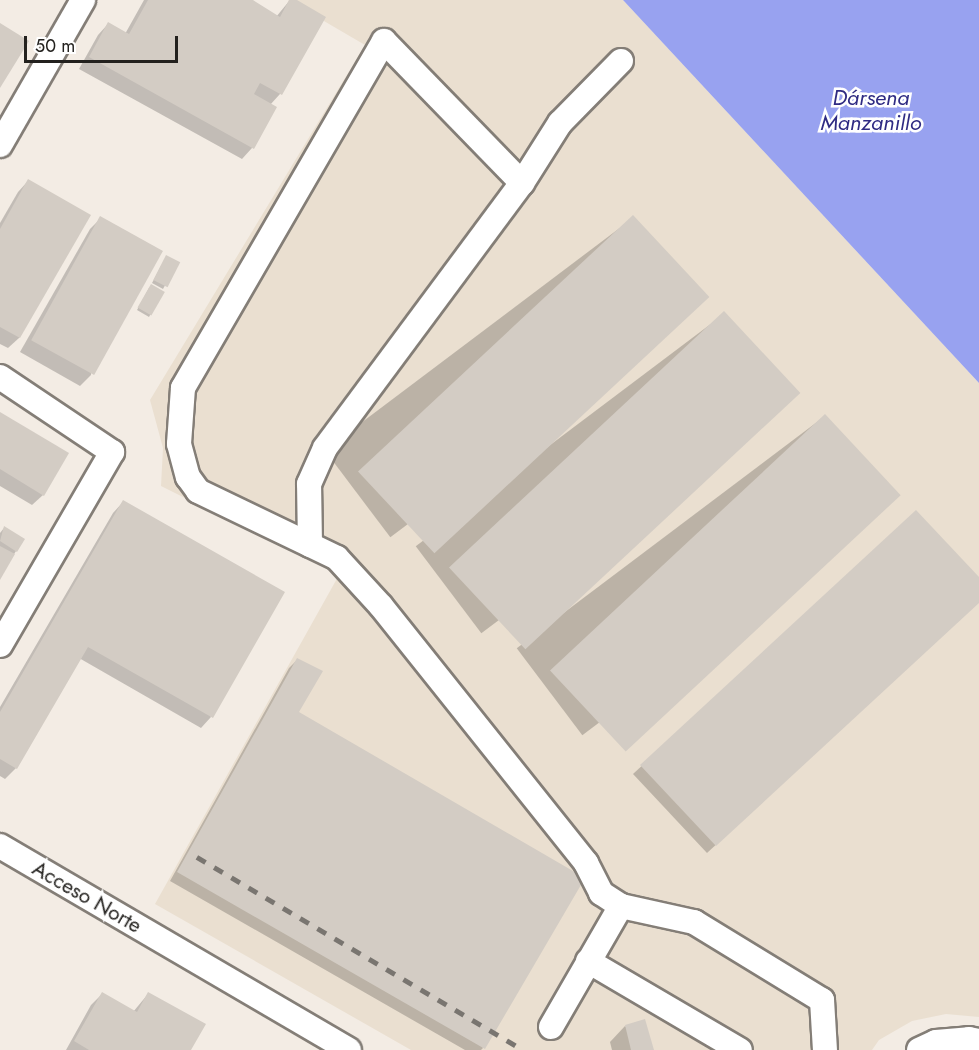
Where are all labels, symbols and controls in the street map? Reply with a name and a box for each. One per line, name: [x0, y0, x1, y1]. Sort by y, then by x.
scale bar: [27, 24, 182, 62]
text: 50 m: [35, 33, 75, 59]
water label: Dársena Manzanillo: [821, 84, 921, 136]
street label: Acceso Norte: [28, 856, 146, 938]

